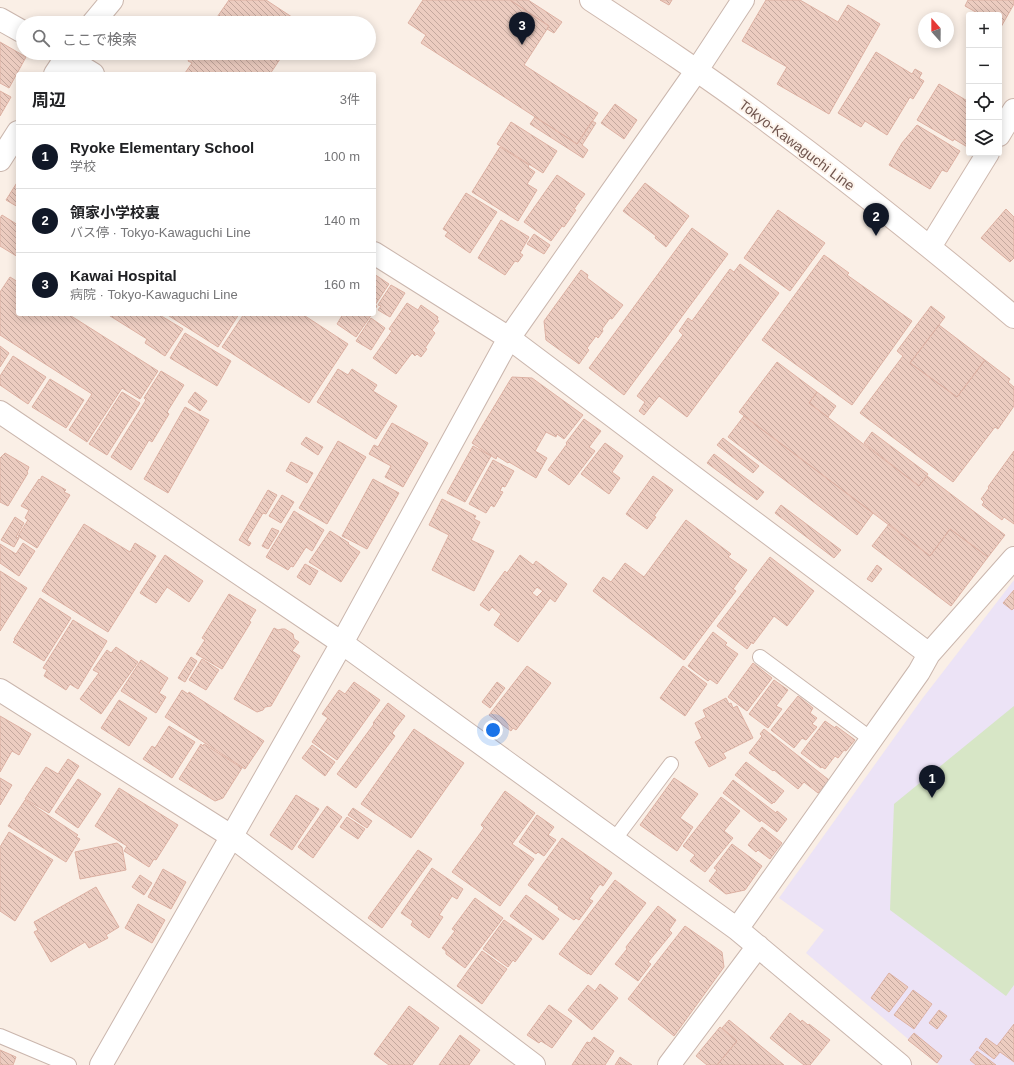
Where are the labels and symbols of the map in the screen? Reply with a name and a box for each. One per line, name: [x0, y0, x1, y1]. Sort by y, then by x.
pin: 3: [509, 12, 535, 45]
north arrow: [918, 12, 954, 48]
street label: Tokyo-Kawaguchi Line: [736, 96, 858, 194]
pin: 2: [863, 203, 889, 236]
your location: [483, 720, 503, 740]
pin: 1: [919, 765, 945, 798]

